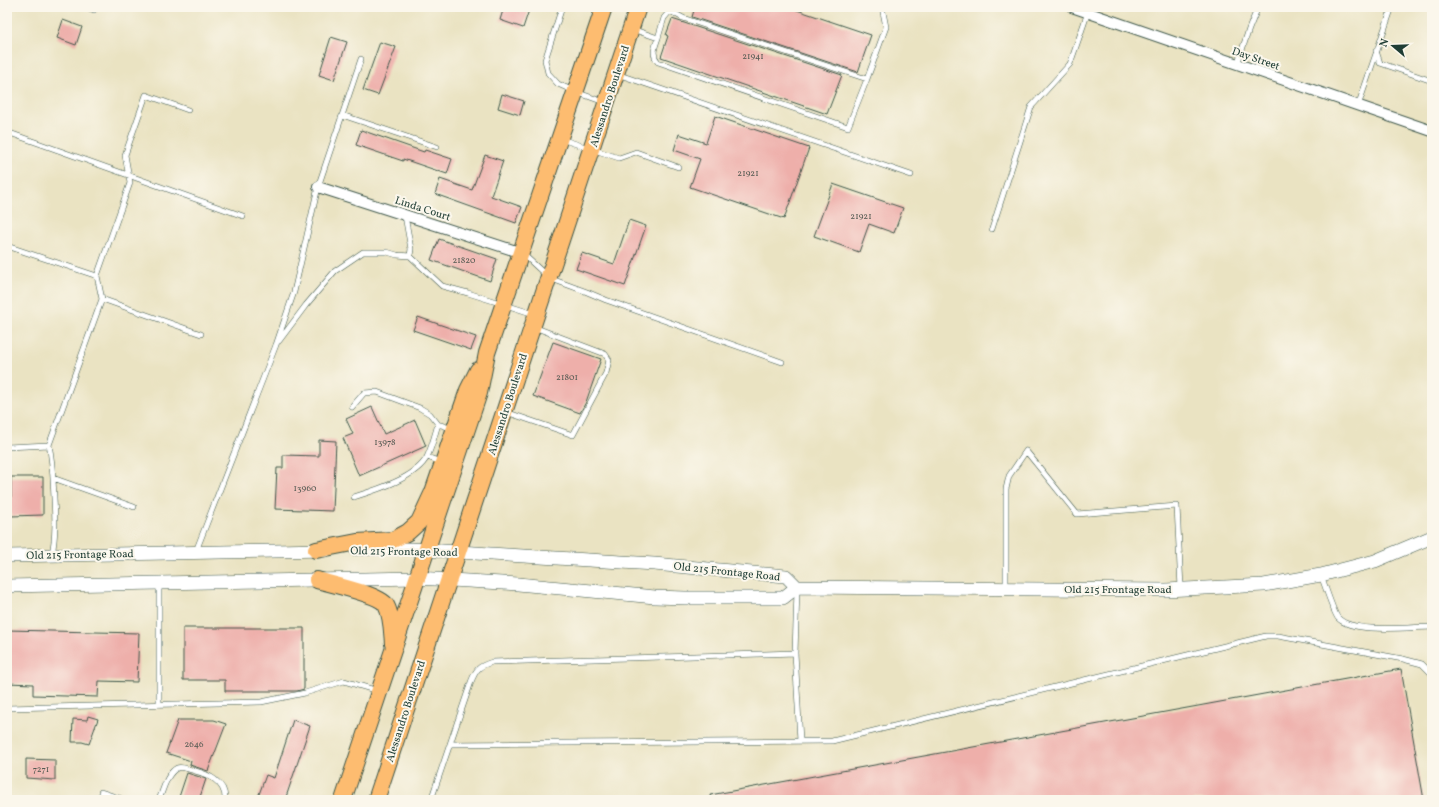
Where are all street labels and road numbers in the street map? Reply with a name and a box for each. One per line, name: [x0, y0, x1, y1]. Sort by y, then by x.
street label: Alessandro Boulevard: [587, 44, 634, 149]
street label: Day Street: [1230, 44, 1282, 75]
street label: Linda Court: [393, 193, 452, 226]
street label: Alessandro Boulevard: [485, 352, 532, 457]
street label: Old 215 Frontage Road: [350, 544, 458, 561]
street label: Old 215 Frontage Road: [26, 547, 134, 564]
street label: Old 215 Frontage Road: [673, 559, 781, 586]
street label: Old 215 Frontage Road: [1064, 583, 1172, 598]
street label: Alessandro Boulevard: [383, 659, 430, 764]

